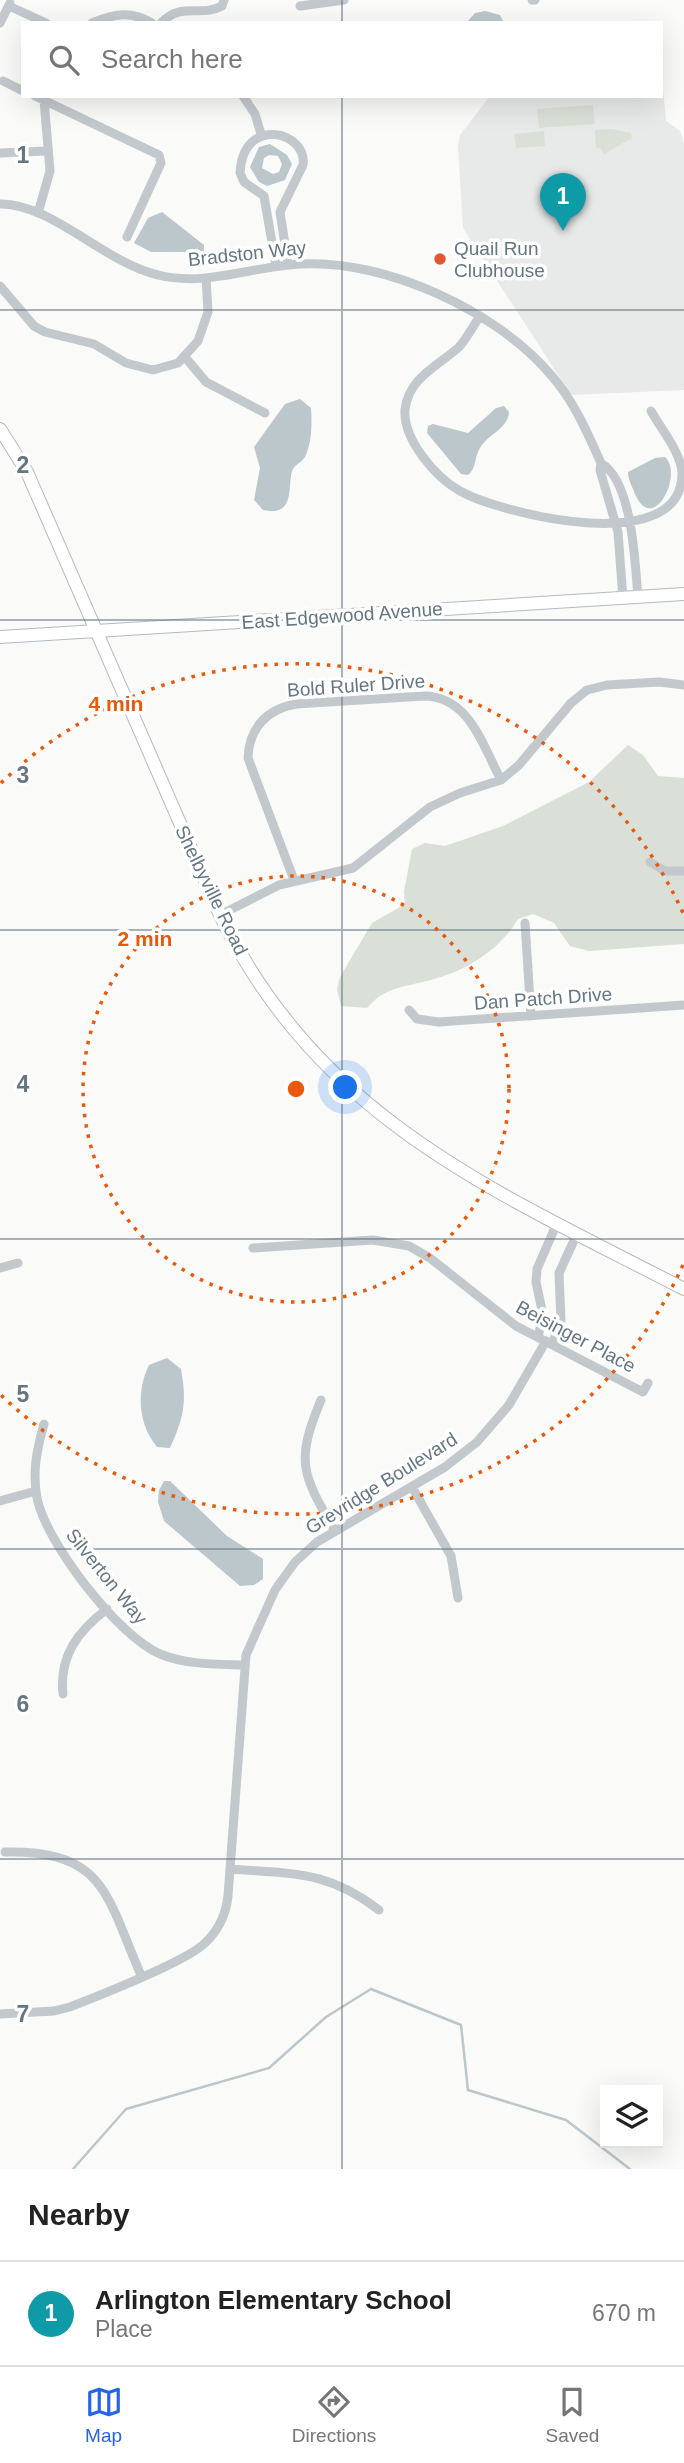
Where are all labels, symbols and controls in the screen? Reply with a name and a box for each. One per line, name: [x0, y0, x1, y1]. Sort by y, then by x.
search box: [21, 21, 663, 98]
icon: search: [45, 41, 83, 79]
text: Search here: [101, 44, 243, 74]
text: 1: [17, 142, 30, 168]
pin: 1: [540, 173, 586, 231]
street label: Bradston Way: [187, 237, 308, 270]
place label: Quail Run Clubhouse: [454, 238, 545, 281]
marker: Quail Run Clubhouse: [432, 251, 448, 267]
text: 2: [17, 452, 29, 478]
street label: East Edgewood Avenue: [241, 598, 443, 633]
street label: Bold Ruler Drive: [286, 670, 426, 701]
text: 4 min: [89, 692, 143, 715]
text: 3: [17, 762, 29, 788]
street label: Shelbyville Road: [171, 822, 252, 958]
text: 2 min: [118, 927, 172, 950]
street label: Dan Patch Drive: [473, 983, 613, 1014]
your location: [328, 1070, 362, 1104]
text: 4: [17, 1071, 30, 1097]
centre of rings: [284, 1077, 308, 1101]
street label: Beisinger Place: [513, 1296, 639, 1377]
text: 5: [17, 1381, 30, 1407]
street label: Greyridge Boulevard: [302, 1428, 461, 1539]
street label: Silverton Way: [62, 1524, 152, 1629]
text: 6: [17, 1691, 29, 1717]
text: 7: [17, 2001, 29, 2027]
map controls: [600, 2085, 663, 2148]
button: layers: [600, 2085, 663, 2148]
text: Nearby: [28, 2198, 130, 2231]
text: Arlington Elementary School: [95, 2285, 452, 2315]
text: 1: [45, 2300, 57, 2326]
text: 670 m: [592, 2300, 656, 2326]
text: Place: [95, 2316, 153, 2342]
tab: Map: [85, 2383, 123, 2447]
tab: Directions: [292, 2383, 376, 2447]
tab: Saved: [545, 2383, 599, 2447]

